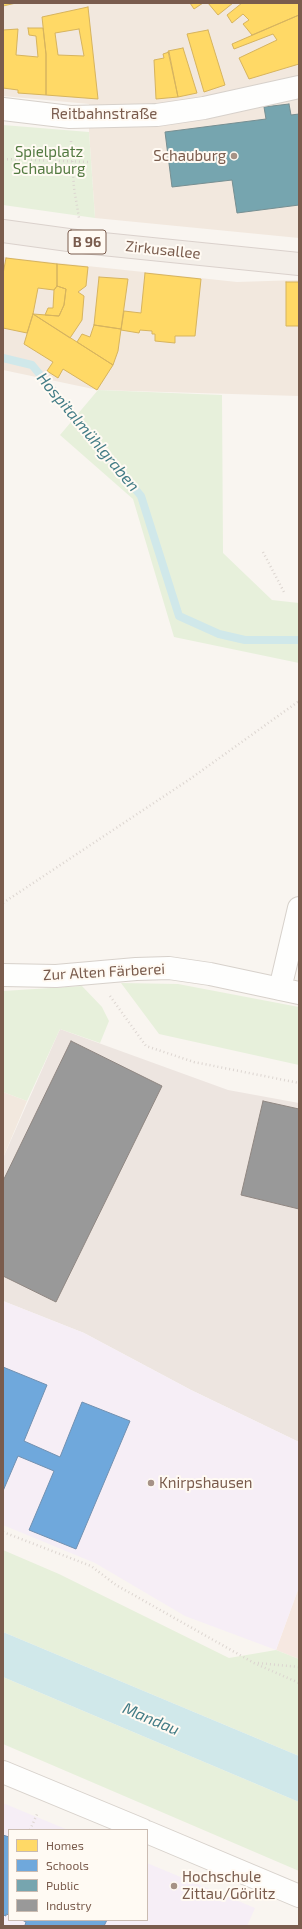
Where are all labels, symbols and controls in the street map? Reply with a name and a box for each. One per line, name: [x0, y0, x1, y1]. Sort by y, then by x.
street label: Reitbahnstraße: [51, 105, 157, 123]
park label: Spielplatz Schauburg: [13, 143, 85, 178]
place label: Schauburg: [153, 147, 226, 165]
marker: Schauburg: [229, 151, 239, 161]
road number: B 96: [68, 230, 106, 254]
street label: Zirkusallee: [125, 237, 201, 263]
water label: Hospitalmühlgraben: [33, 369, 143, 495]
street label: Zur Alten Färberei: [43, 960, 165, 984]
place label: Knirpshausen: [159, 1474, 253, 1492]
marker: Knirpshausen: [146, 1478, 156, 1488]
water label: Mandau: [120, 1698, 182, 1740]
legend: [8, 1829, 148, 1921]
text: Homes: [46, 1838, 84, 1852]
text: Schools: [46, 1858, 89, 1872]
place label: Hochschule Zittau/Görlitz: [182, 1868, 275, 1903]
text: Public: [46, 1878, 79, 1892]
marker: Hochschule Zittau/Görlitz: [169, 1881, 179, 1891]
text: Industry: [46, 1898, 92, 1912]

